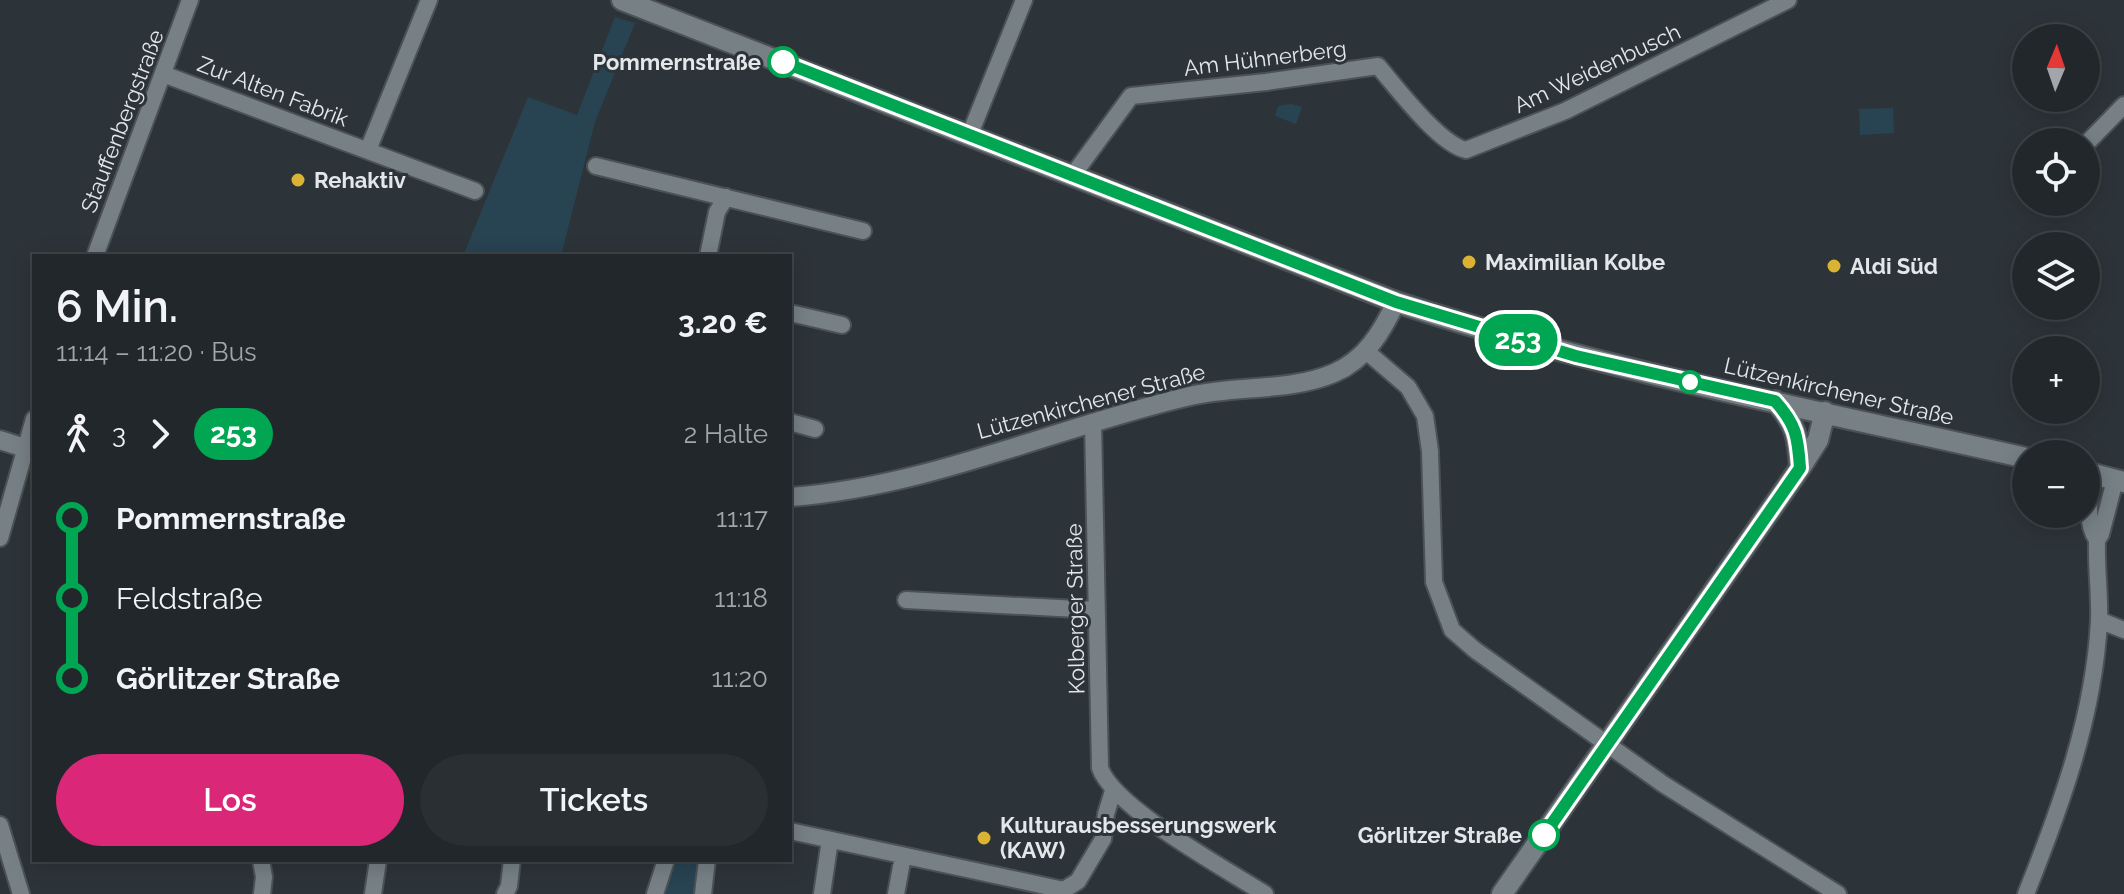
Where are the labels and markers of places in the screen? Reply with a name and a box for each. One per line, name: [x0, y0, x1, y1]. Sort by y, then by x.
marker: Pommernstraße: [768, 47, 798, 77]
place label: Pommernstraße: [592, 49, 761, 75]
place label: Rehaktiv: [314, 167, 406, 193]
marker: Rehaktiv: [289, 171, 307, 189]
place label: Maximilian Kolbe: [1485, 249, 1665, 275]
marker: Maximilian Kolbe: [1460, 253, 1478, 271]
place label: Aldi Süd: [1850, 253, 1938, 279]
marker: Aldi Süd: [1825, 257, 1843, 275]
unlabelled marker: [1679, 371, 1701, 393]
place label: Kulturausbesserungswerk (KAW): [1000, 812, 1277, 863]
marker: Görlitzer Straße: [1529, 820, 1559, 850]
place label: Görlitzer Straße: [1358, 822, 1522, 848]
marker: Kulturausbesserungswerk (KAW): [975, 829, 993, 847]

